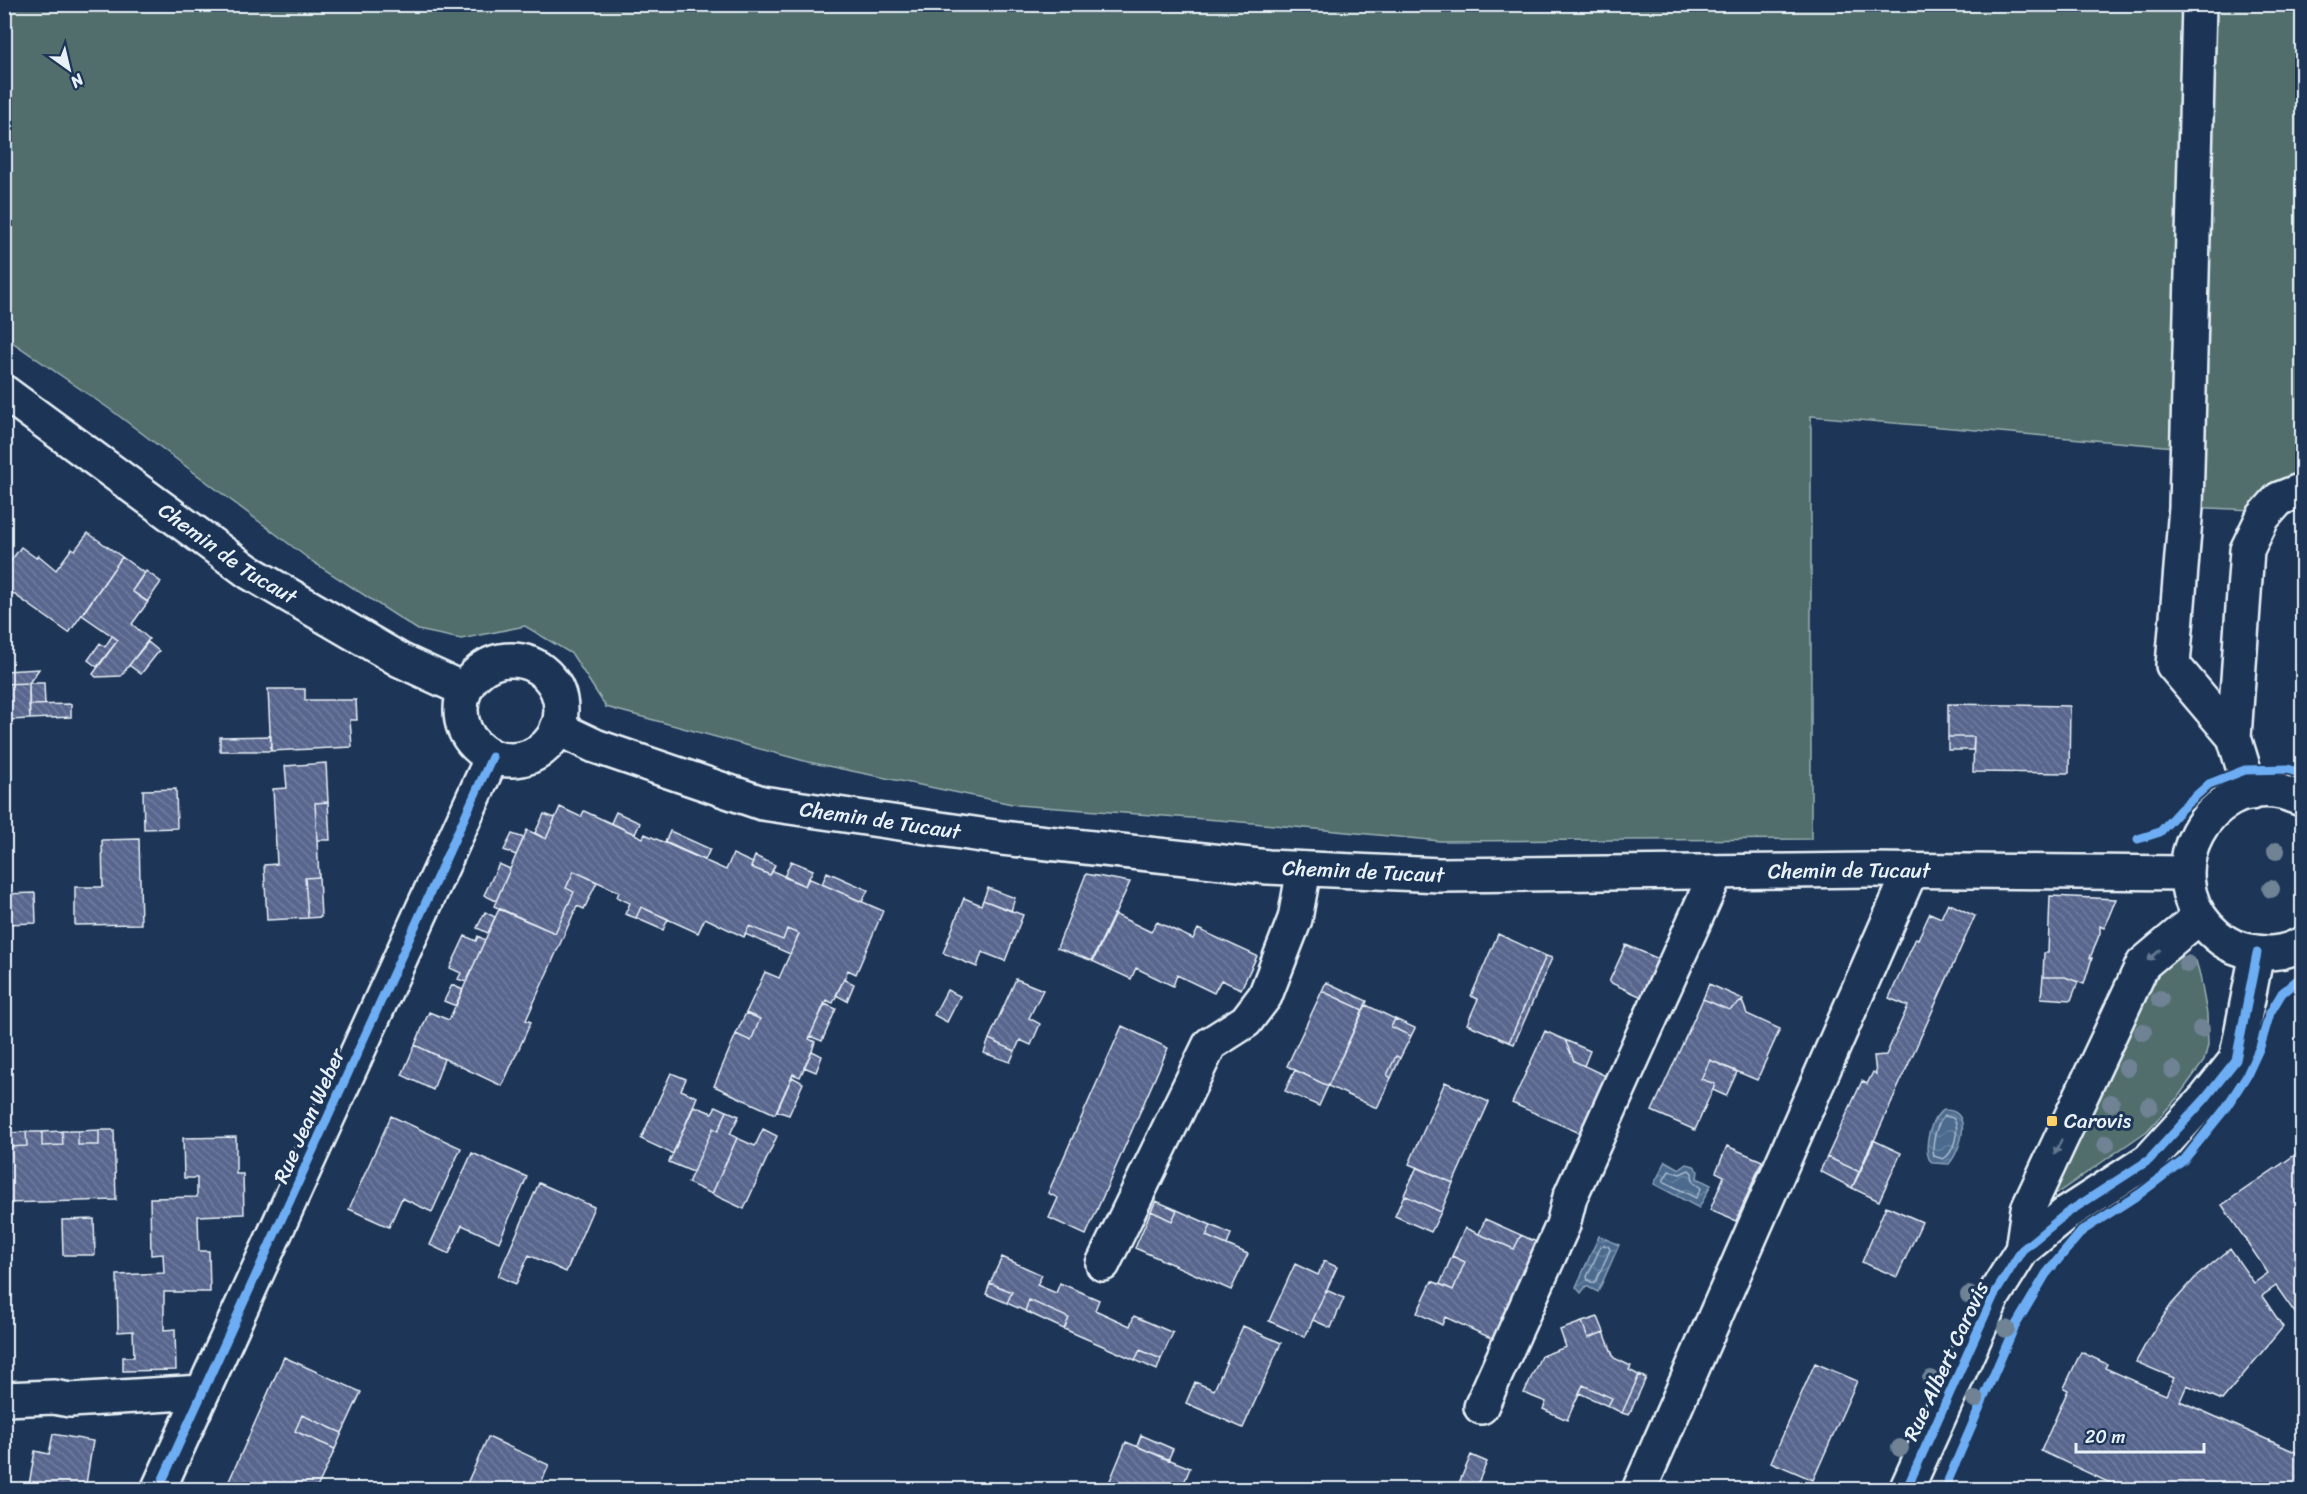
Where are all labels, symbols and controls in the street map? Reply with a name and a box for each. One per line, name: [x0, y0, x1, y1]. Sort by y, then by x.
north arrow: [39, 39, 99, 99]
text: N: [64, 65, 91, 97]
street label: Chemin de Tucaut: [150, 492, 306, 616]
street label: Chemin de Tucaut: [797, 790, 965, 851]
street label: Chemin de Tucaut: [1281, 849, 1446, 894]
street label: Chemin de Tucaut: [1768, 851, 1932, 890]
one-way arrow: [2146, 948, 2162, 961]
street label: Rue Jean Weber: [262, 1041, 356, 1190]
place label: Carovis: [2064, 1102, 2131, 1140]
marker: Carovis: [2045, 1114, 2059, 1128]
one-way arrow: [2053, 1138, 2062, 1155]
street label: Rue Albert Carovis: [1892, 1274, 2000, 1447]
scale bar: [2076, 1416, 2204, 1454]
text: 20 m: [2085, 1421, 2125, 1453]

